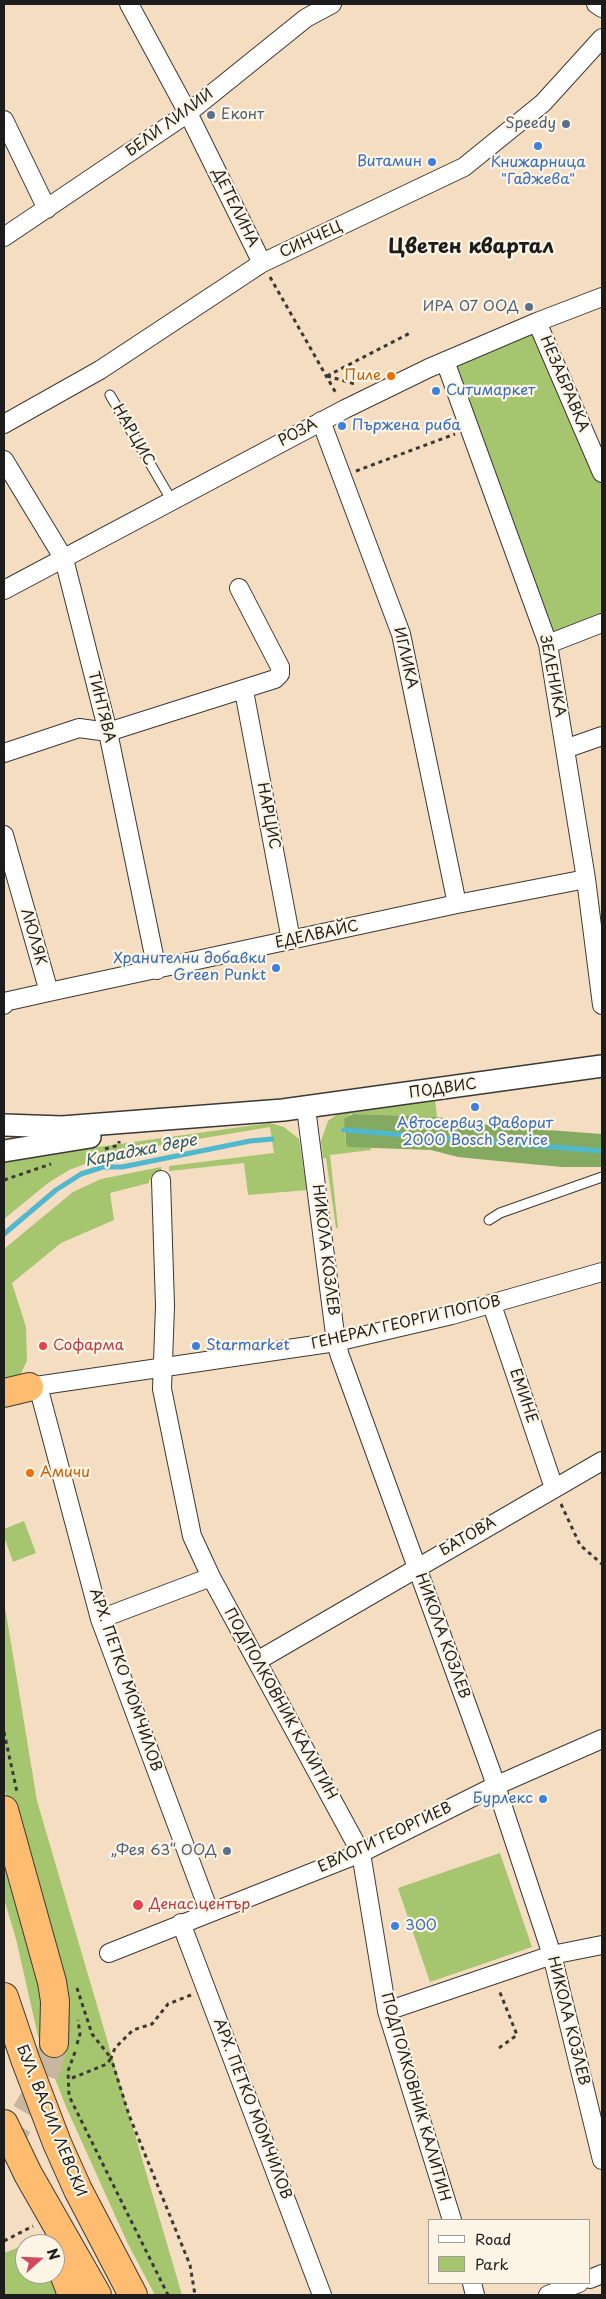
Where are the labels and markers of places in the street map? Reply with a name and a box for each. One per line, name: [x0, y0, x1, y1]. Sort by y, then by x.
place label: Еконт: [221, 106, 264, 124]
marker: Еконт: [205, 109, 217, 121]
place label: Speedy: [505, 115, 556, 133]
marker: Speedy: [560, 118, 572, 130]
marker: Книжарница "Гаджева": [532, 140, 544, 152]
place label: Витамин: [357, 153, 422, 171]
place label: Книжарница "Гаджева": [490, 154, 586, 189]
marker: Витамин: [426, 156, 438, 168]
place label: ИРА 07 ООД: [423, 298, 519, 316]
marker: ИРА 07 ООД: [523, 301, 535, 313]
place label: Пиле: [344, 367, 381, 385]
marker: Пиле: [385, 370, 397, 382]
place label: Ситимаркет: [446, 382, 535, 400]
marker: Ситимаркет: [430, 385, 442, 397]
place label: Пържена риба: [352, 417, 461, 435]
marker: Пържена риба: [336, 420, 348, 432]
place label: Хранителни добавки Green Punkt: [113, 950, 266, 985]
marker: Хранителни добавки Green Punkt: [270, 962, 282, 974]
marker: Автосервиз Фаворит 2000 Bosch Service: [469, 1101, 481, 1113]
place label: Автосервиз Фаворит 2000 Bosch Service: [397, 1115, 553, 1150]
place label: Софарма: [53, 1337, 124, 1355]
place label: Starmarket: [206, 1337, 290, 1355]
marker: Софарма: [37, 1340, 49, 1352]
marker: Starmarket: [190, 1340, 202, 1352]
place label: Амичи: [40, 1464, 90, 1482]
marker: Амичи: [24, 1467, 36, 1479]
place label: Бурлекс: [473, 1790, 533, 1808]
marker: Бурлекс: [537, 1793, 549, 1805]
place label: „Фея 63“ ООД: [111, 1842, 217, 1860]
marker: „Фея 63“ ООД: [221, 1845, 233, 1857]
place label: Денас център: [149, 1896, 250, 1914]
marker: Денас център: [131, 1898, 145, 1912]
place label: 300: [405, 1917, 437, 1935]
marker: 300: [389, 1920, 401, 1932]

